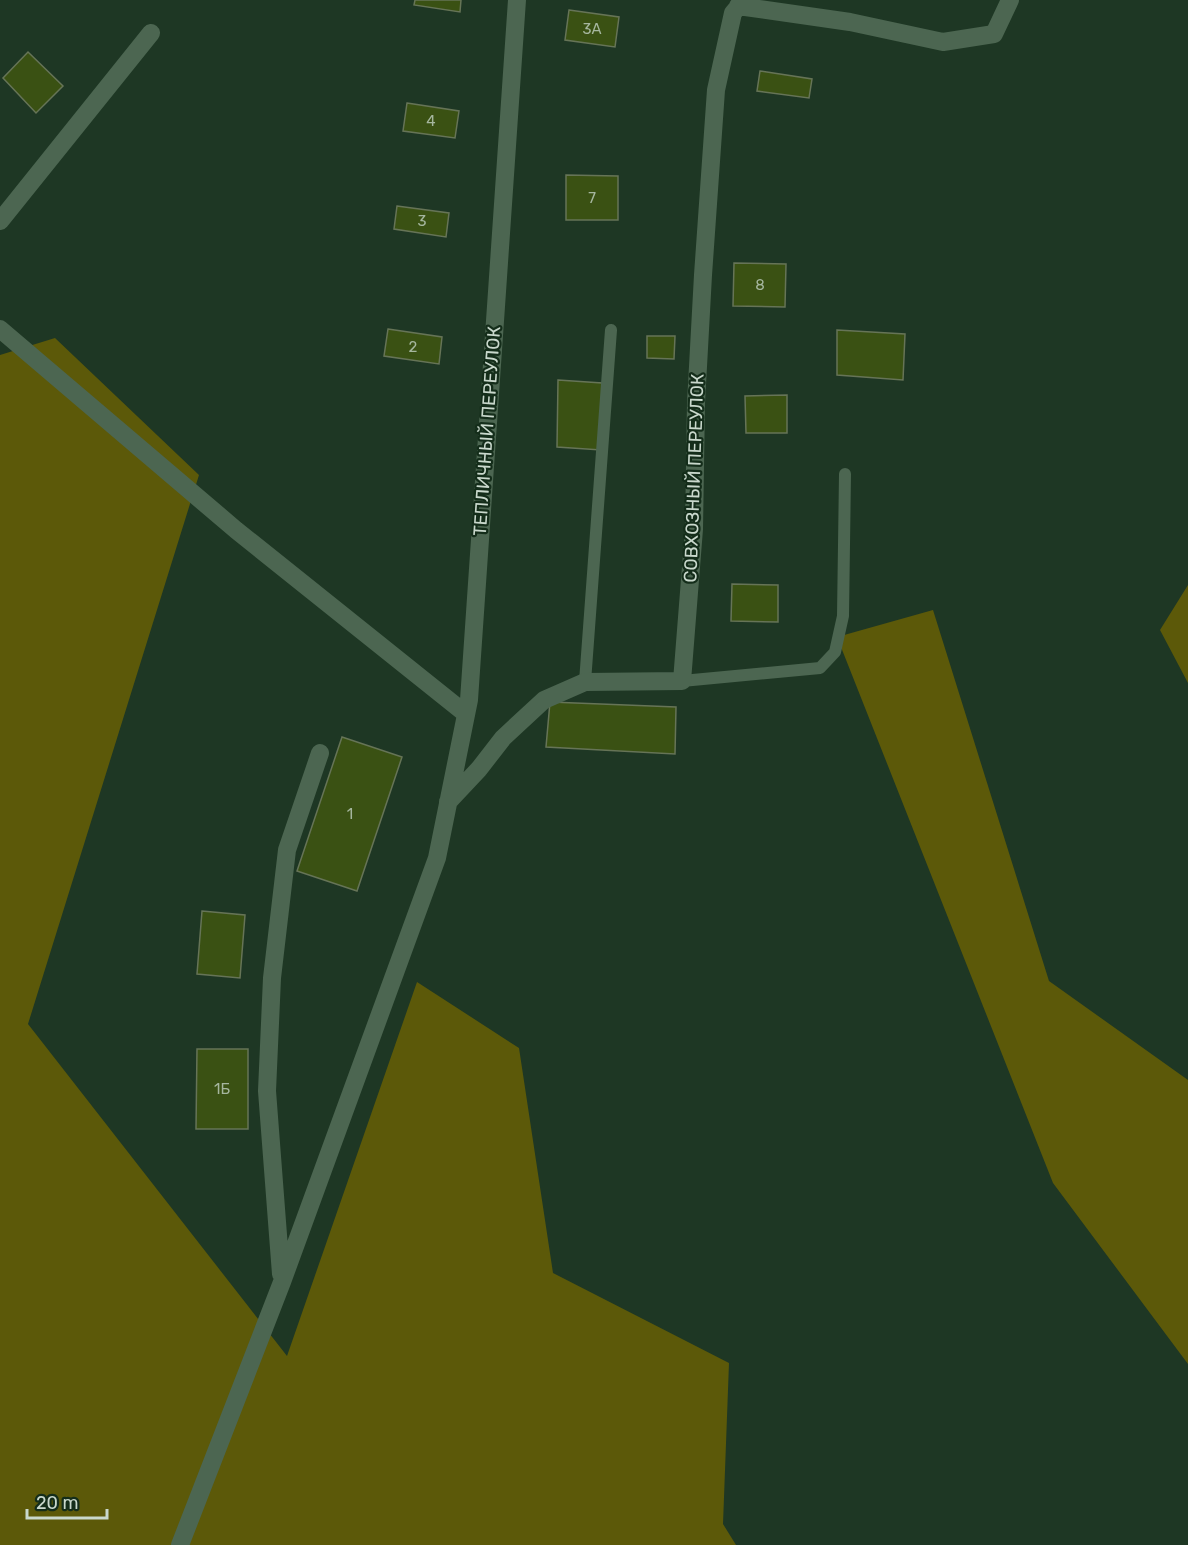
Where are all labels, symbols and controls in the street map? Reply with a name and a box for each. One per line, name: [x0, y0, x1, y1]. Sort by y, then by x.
house number: 3А: [582, 20, 602, 38]
house number: 4: [426, 112, 436, 130]
house number: 7: [588, 189, 596, 207]
house number: 3: [417, 212, 427, 230]
house number: 8: [755, 276, 765, 294]
street label: ТЕПЛИЧНЫЙ ПЕРЕУЛОК: [469, 325, 505, 537]
house number: 2: [409, 338, 418, 356]
street label: СОВХОЗНЫЙ ПЕРЕУЛОК: [679, 373, 709, 583]
house number: 1: [347, 805, 353, 823]
house number: 1Б: [214, 1080, 230, 1098]
scale bar: [27, 1482, 106, 1520]
text: 20 m: [36, 1492, 78, 1514]

